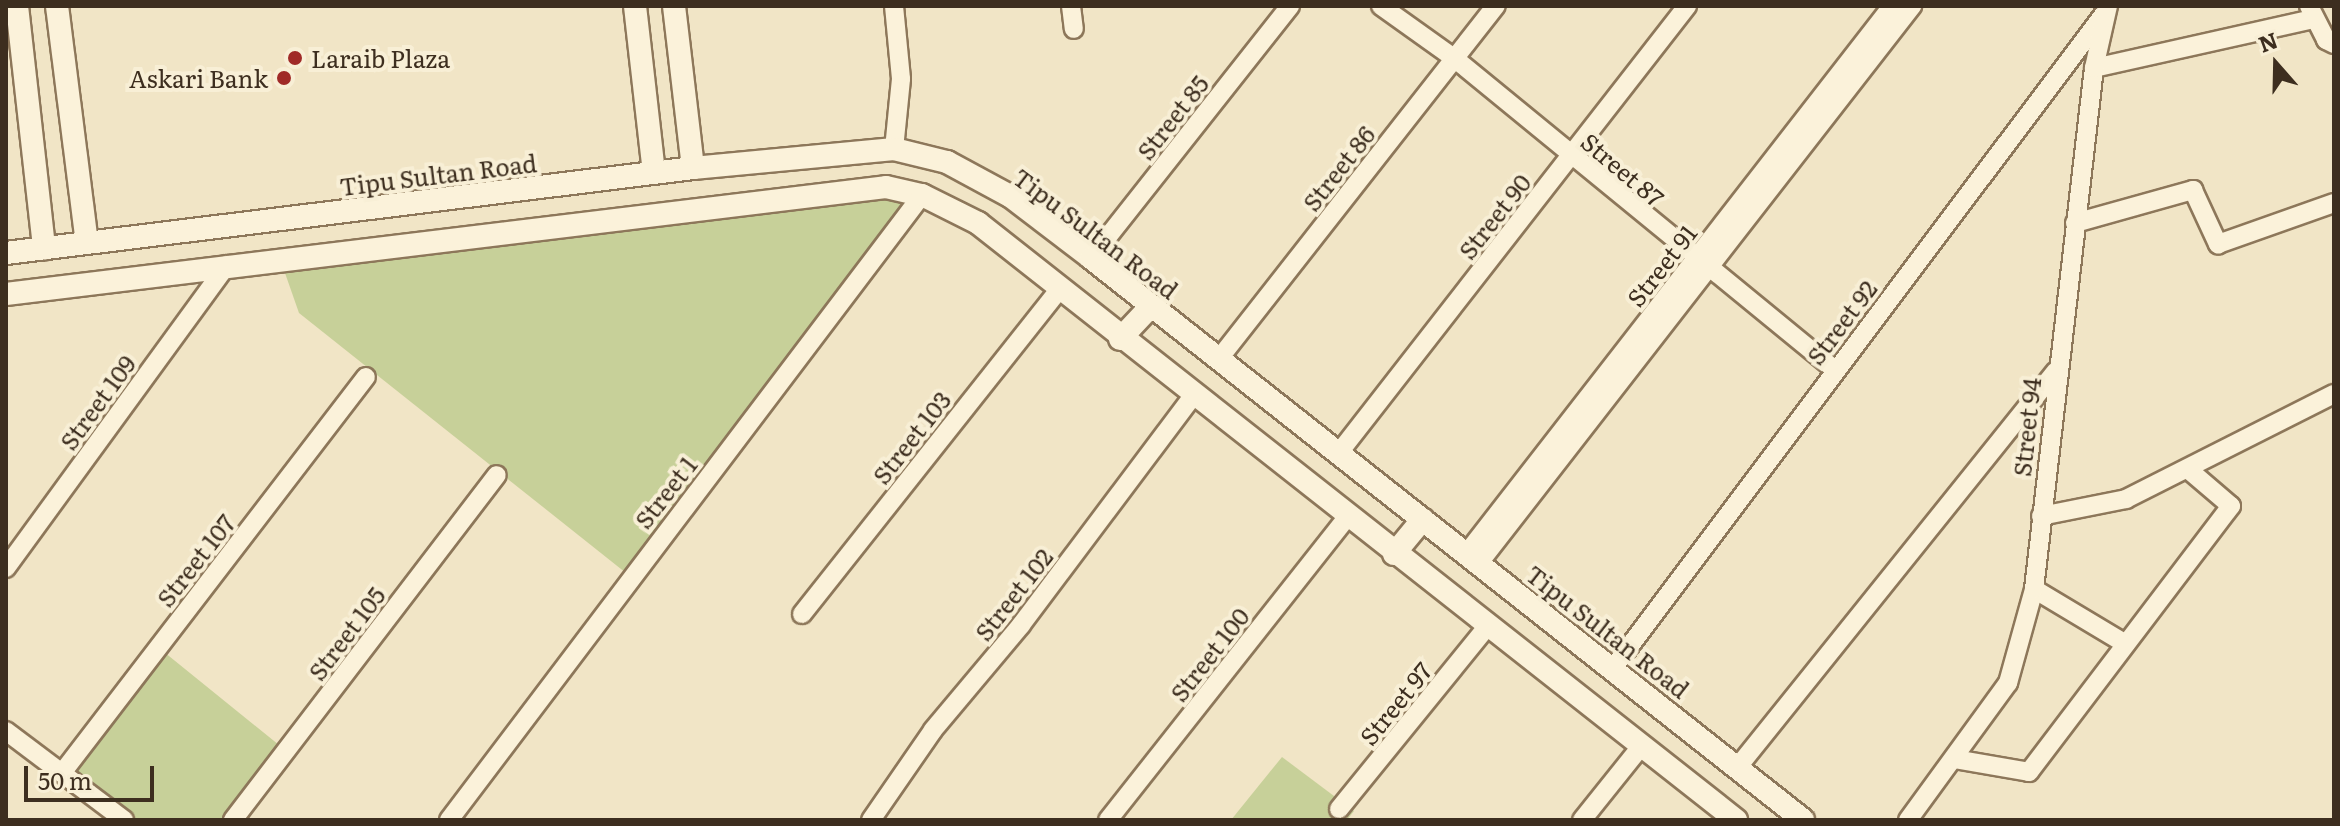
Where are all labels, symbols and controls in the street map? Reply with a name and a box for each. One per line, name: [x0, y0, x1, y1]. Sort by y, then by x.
text: N: [2253, 22, 2282, 60]
north arrow: [2236, 24, 2316, 104]
place label: Laraib Plaza: [311, 44, 450, 72]
marker: Laraib Plaza: [286, 49, 304, 67]
place label: Askari Bank: [129, 64, 268, 92]
marker: Askari Bank: [275, 69, 293, 87]
street label: Street 85: [1130, 69, 1214, 165]
street label: Street 86: [1296, 120, 1380, 216]
street label: Street 87: [1576, 126, 1670, 212]
street label: Tipu Sultan Road: [338, 148, 538, 200]
street label: Tipu Sultan Road: [1008, 162, 1184, 304]
street label: Street 90: [1452, 168, 1536, 264]
street label: Street 91: [1620, 218, 1702, 312]
street label: Street 92: [1800, 274, 1882, 370]
street label: Street 109: [53, 349, 141, 455]
street label: Street 94: [2006, 376, 2046, 478]
street label: Street 103: [866, 385, 956, 489]
street label: Street 1: [628, 450, 702, 534]
street label: Street 107: [150, 508, 240, 612]
street label: Street 102: [968, 542, 1058, 646]
street label: Tipu Sultan Road: [1521, 559, 1695, 703]
street label: Street 105: [302, 581, 390, 685]
street label: Street 100: [1163, 601, 1255, 707]
street label: Street 97: [1353, 656, 1437, 750]
scale bar: [28, 750, 158, 800]
text: 50 m: [38, 762, 92, 797]

